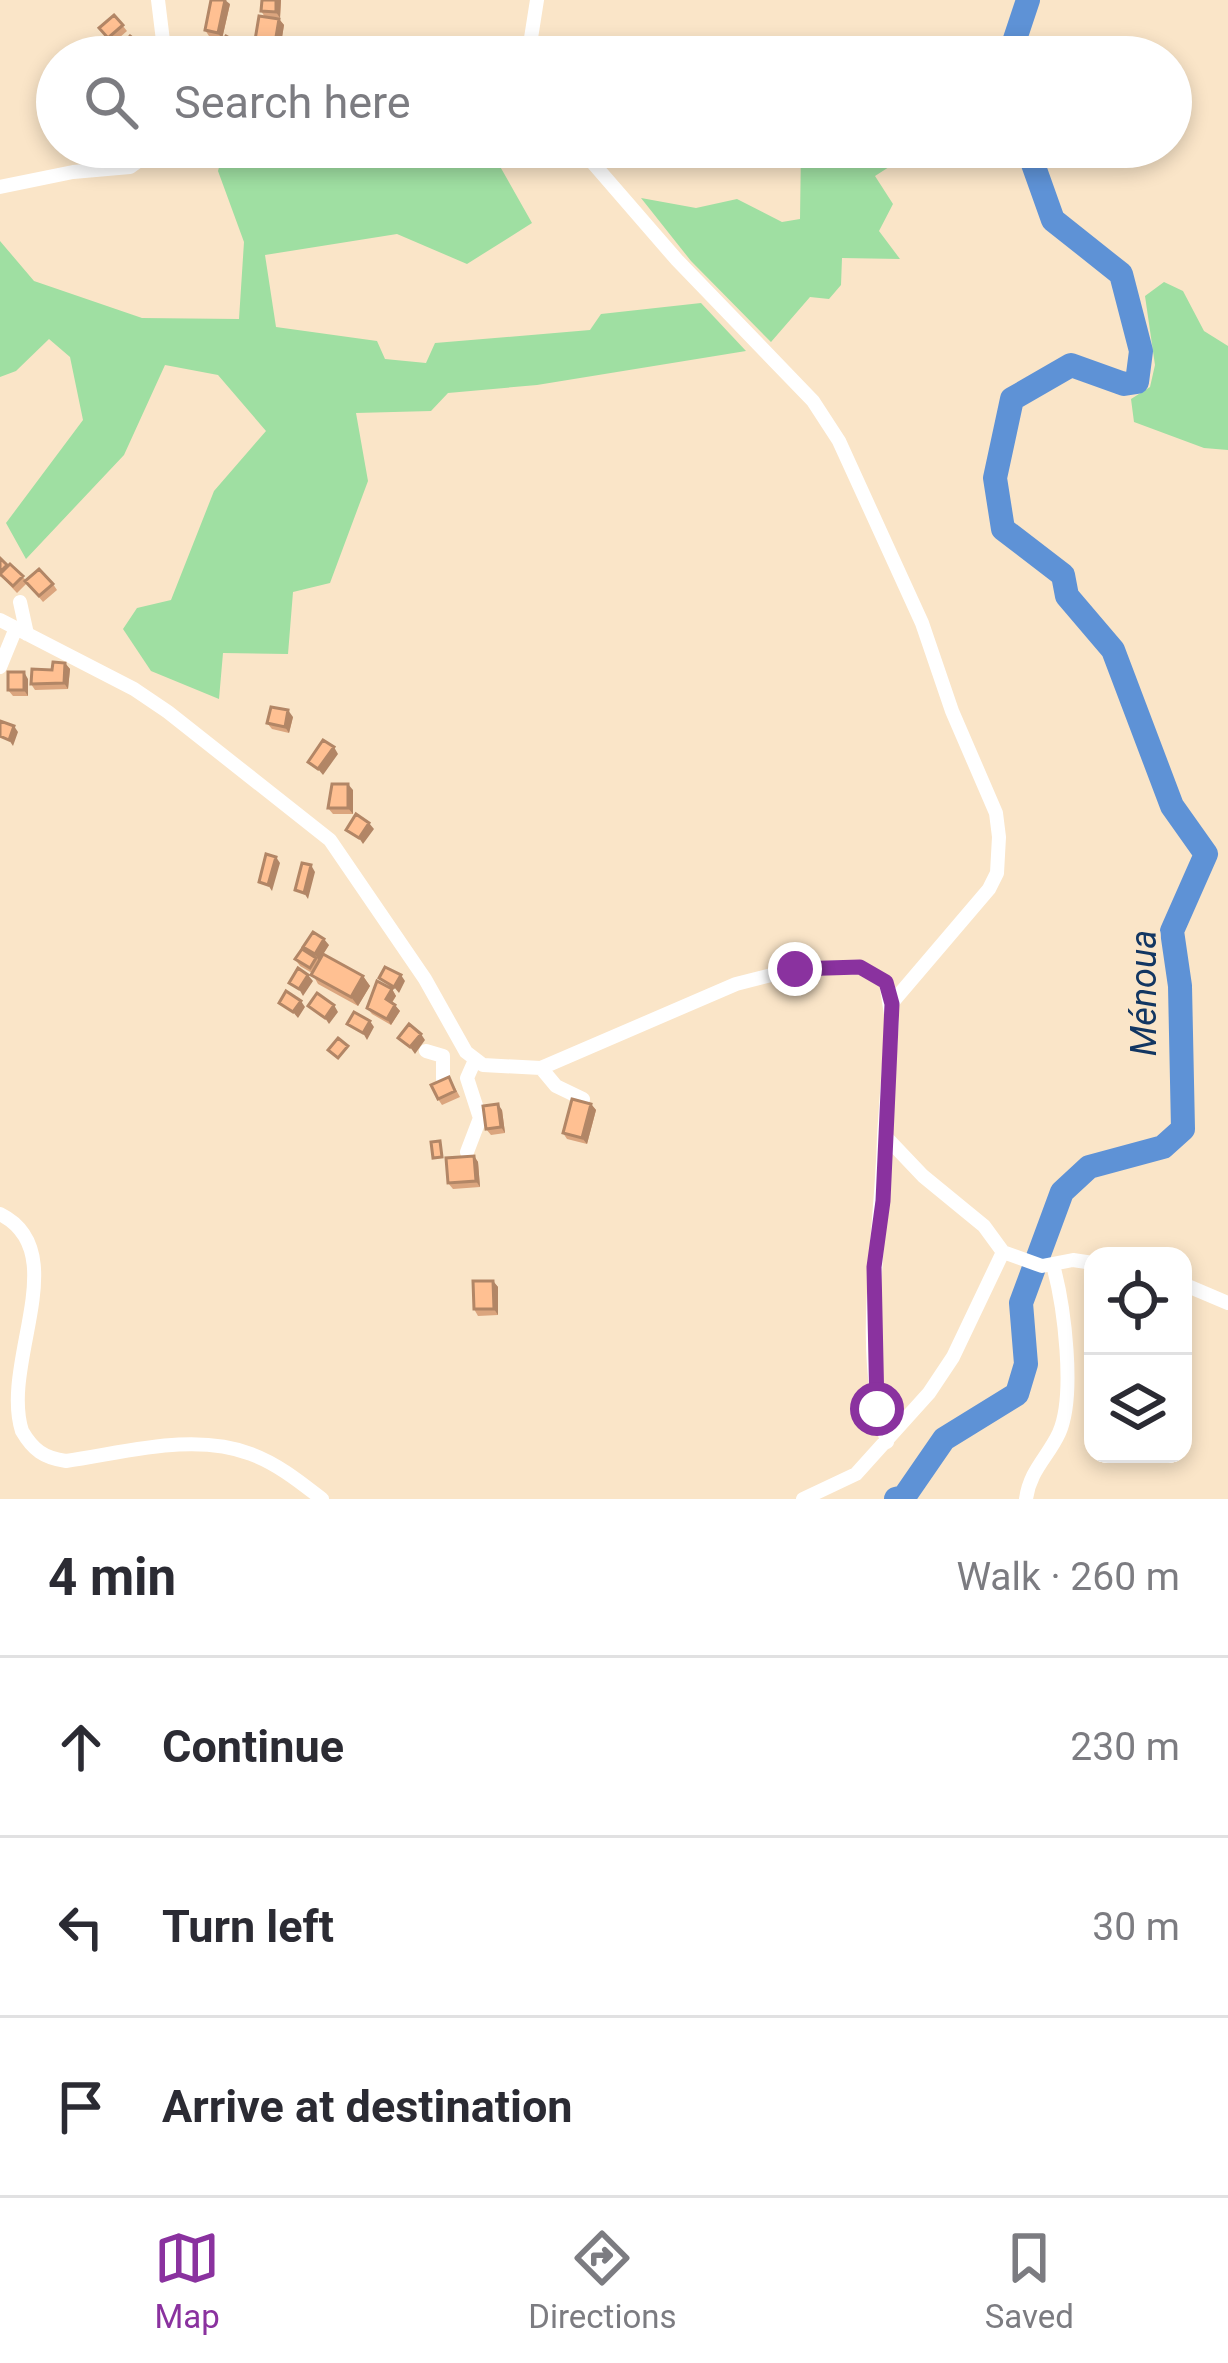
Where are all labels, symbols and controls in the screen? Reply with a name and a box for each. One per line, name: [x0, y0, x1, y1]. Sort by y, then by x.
search box: [36, 36, 1192, 168]
icon: search: [78, 69, 144, 135]
text: Search here: [174, 76, 411, 129]
water label: Ménoua: [1123, 930, 1165, 1056]
route end: [768, 942, 822, 996]
map controls: [1084, 1247, 1192, 1463]
button: locate: [1084, 1247, 1192, 1355]
button: layers: [1084, 1355, 1192, 1463]
route start: [850, 1382, 904, 1436]
text: 4 min: [48, 1548, 176, 1607]
text: Walk · 260 m: [956, 1554, 1180, 1600]
icon: ahead: [48, 1714, 114, 1780]
text: Continue: [162, 1720, 344, 1773]
text: 230 m: [1070, 1724, 1180, 1770]
icon: left: [48, 1894, 114, 1960]
text: Turn left: [162, 1900, 334, 1953]
text: 30 m: [1092, 1904, 1180, 1950]
icon: arrive: [48, 2074, 114, 2140]
text: Arrive at destination: [162, 2080, 573, 2133]
tab: Map: [154, 2225, 220, 2336]
tab: Directions: [528, 2225, 677, 2336]
tab: Saved: [985, 2225, 1074, 2336]

